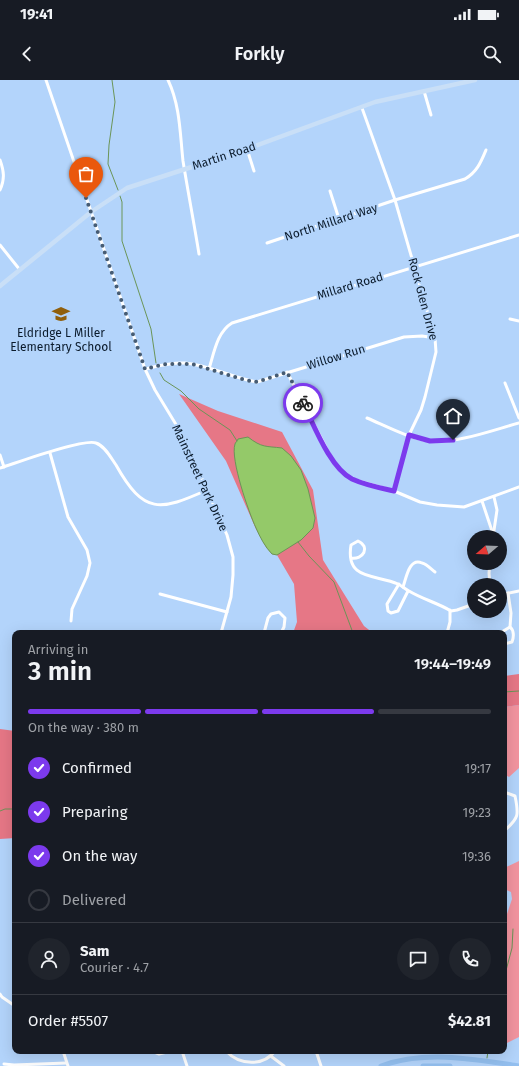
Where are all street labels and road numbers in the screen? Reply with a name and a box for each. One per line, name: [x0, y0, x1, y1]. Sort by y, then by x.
street label: Martin Road: [190, 139, 258, 173]
street label: North Millard Way: [283, 200, 379, 244]
street label: Rock Glen Drive: [405, 256, 441, 342]
street label: Millard Road: [315, 269, 385, 303]
street label: Willow Run: [305, 341, 367, 373]
street label: Mainstreet Park Drive: [169, 422, 231, 534]

